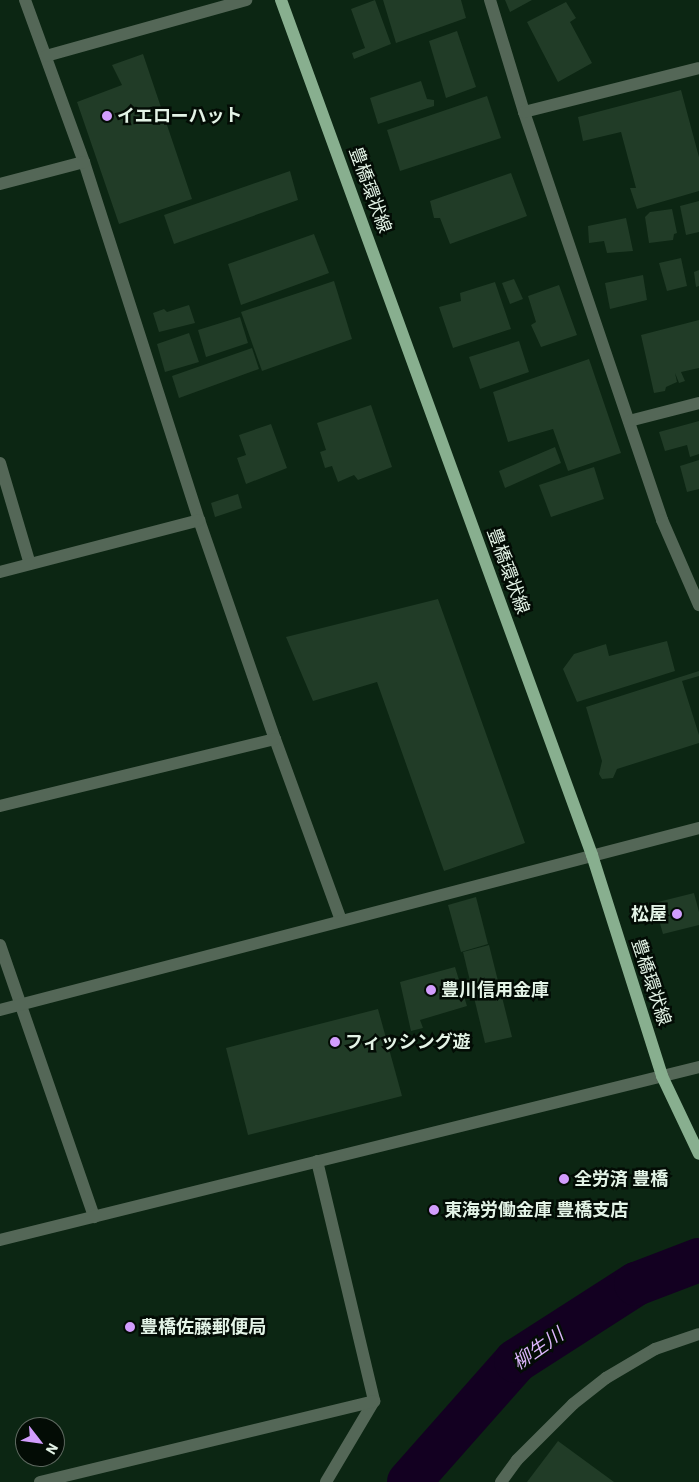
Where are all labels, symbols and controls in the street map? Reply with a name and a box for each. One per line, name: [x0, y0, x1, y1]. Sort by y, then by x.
place label: イエローハット: [117, 105, 243, 127]
marker: イエローハット: [101, 110, 113, 122]
street label: 豊橋環状線: [344, 144, 396, 236]
street label: 豊橋環状線: [482, 525, 534, 617]
place label: 松屋: [631, 903, 667, 925]
marker: 松屋: [671, 908, 683, 920]
street label: 豊橋環状線: [627, 936, 675, 1028]
place label: 豊川信用金庫: [441, 979, 549, 1001]
marker: 豊川信用金庫: [425, 984, 437, 996]
place label: フィッシング遊: [345, 1031, 471, 1053]
marker: フィッシング遊: [329, 1036, 341, 1048]
place label: 全労済 豊橋: [574, 1168, 668, 1190]
marker: 全労済 豊橋: [558, 1173, 570, 1185]
place label: 東海労働金庫 豊橋支店: [444, 1199, 628, 1221]
marker: 東海労働金庫 豊橋支店: [428, 1204, 440, 1216]
place label: 豊橋佐藤郵便局: [140, 1316, 266, 1338]
marker: 豊橋佐藤郵便局: [124, 1321, 136, 1333]
water label: 柳生川: [508, 1323, 568, 1375]
north arrow: [15, 1417, 65, 1467]
text: N: [42, 1440, 62, 1458]

